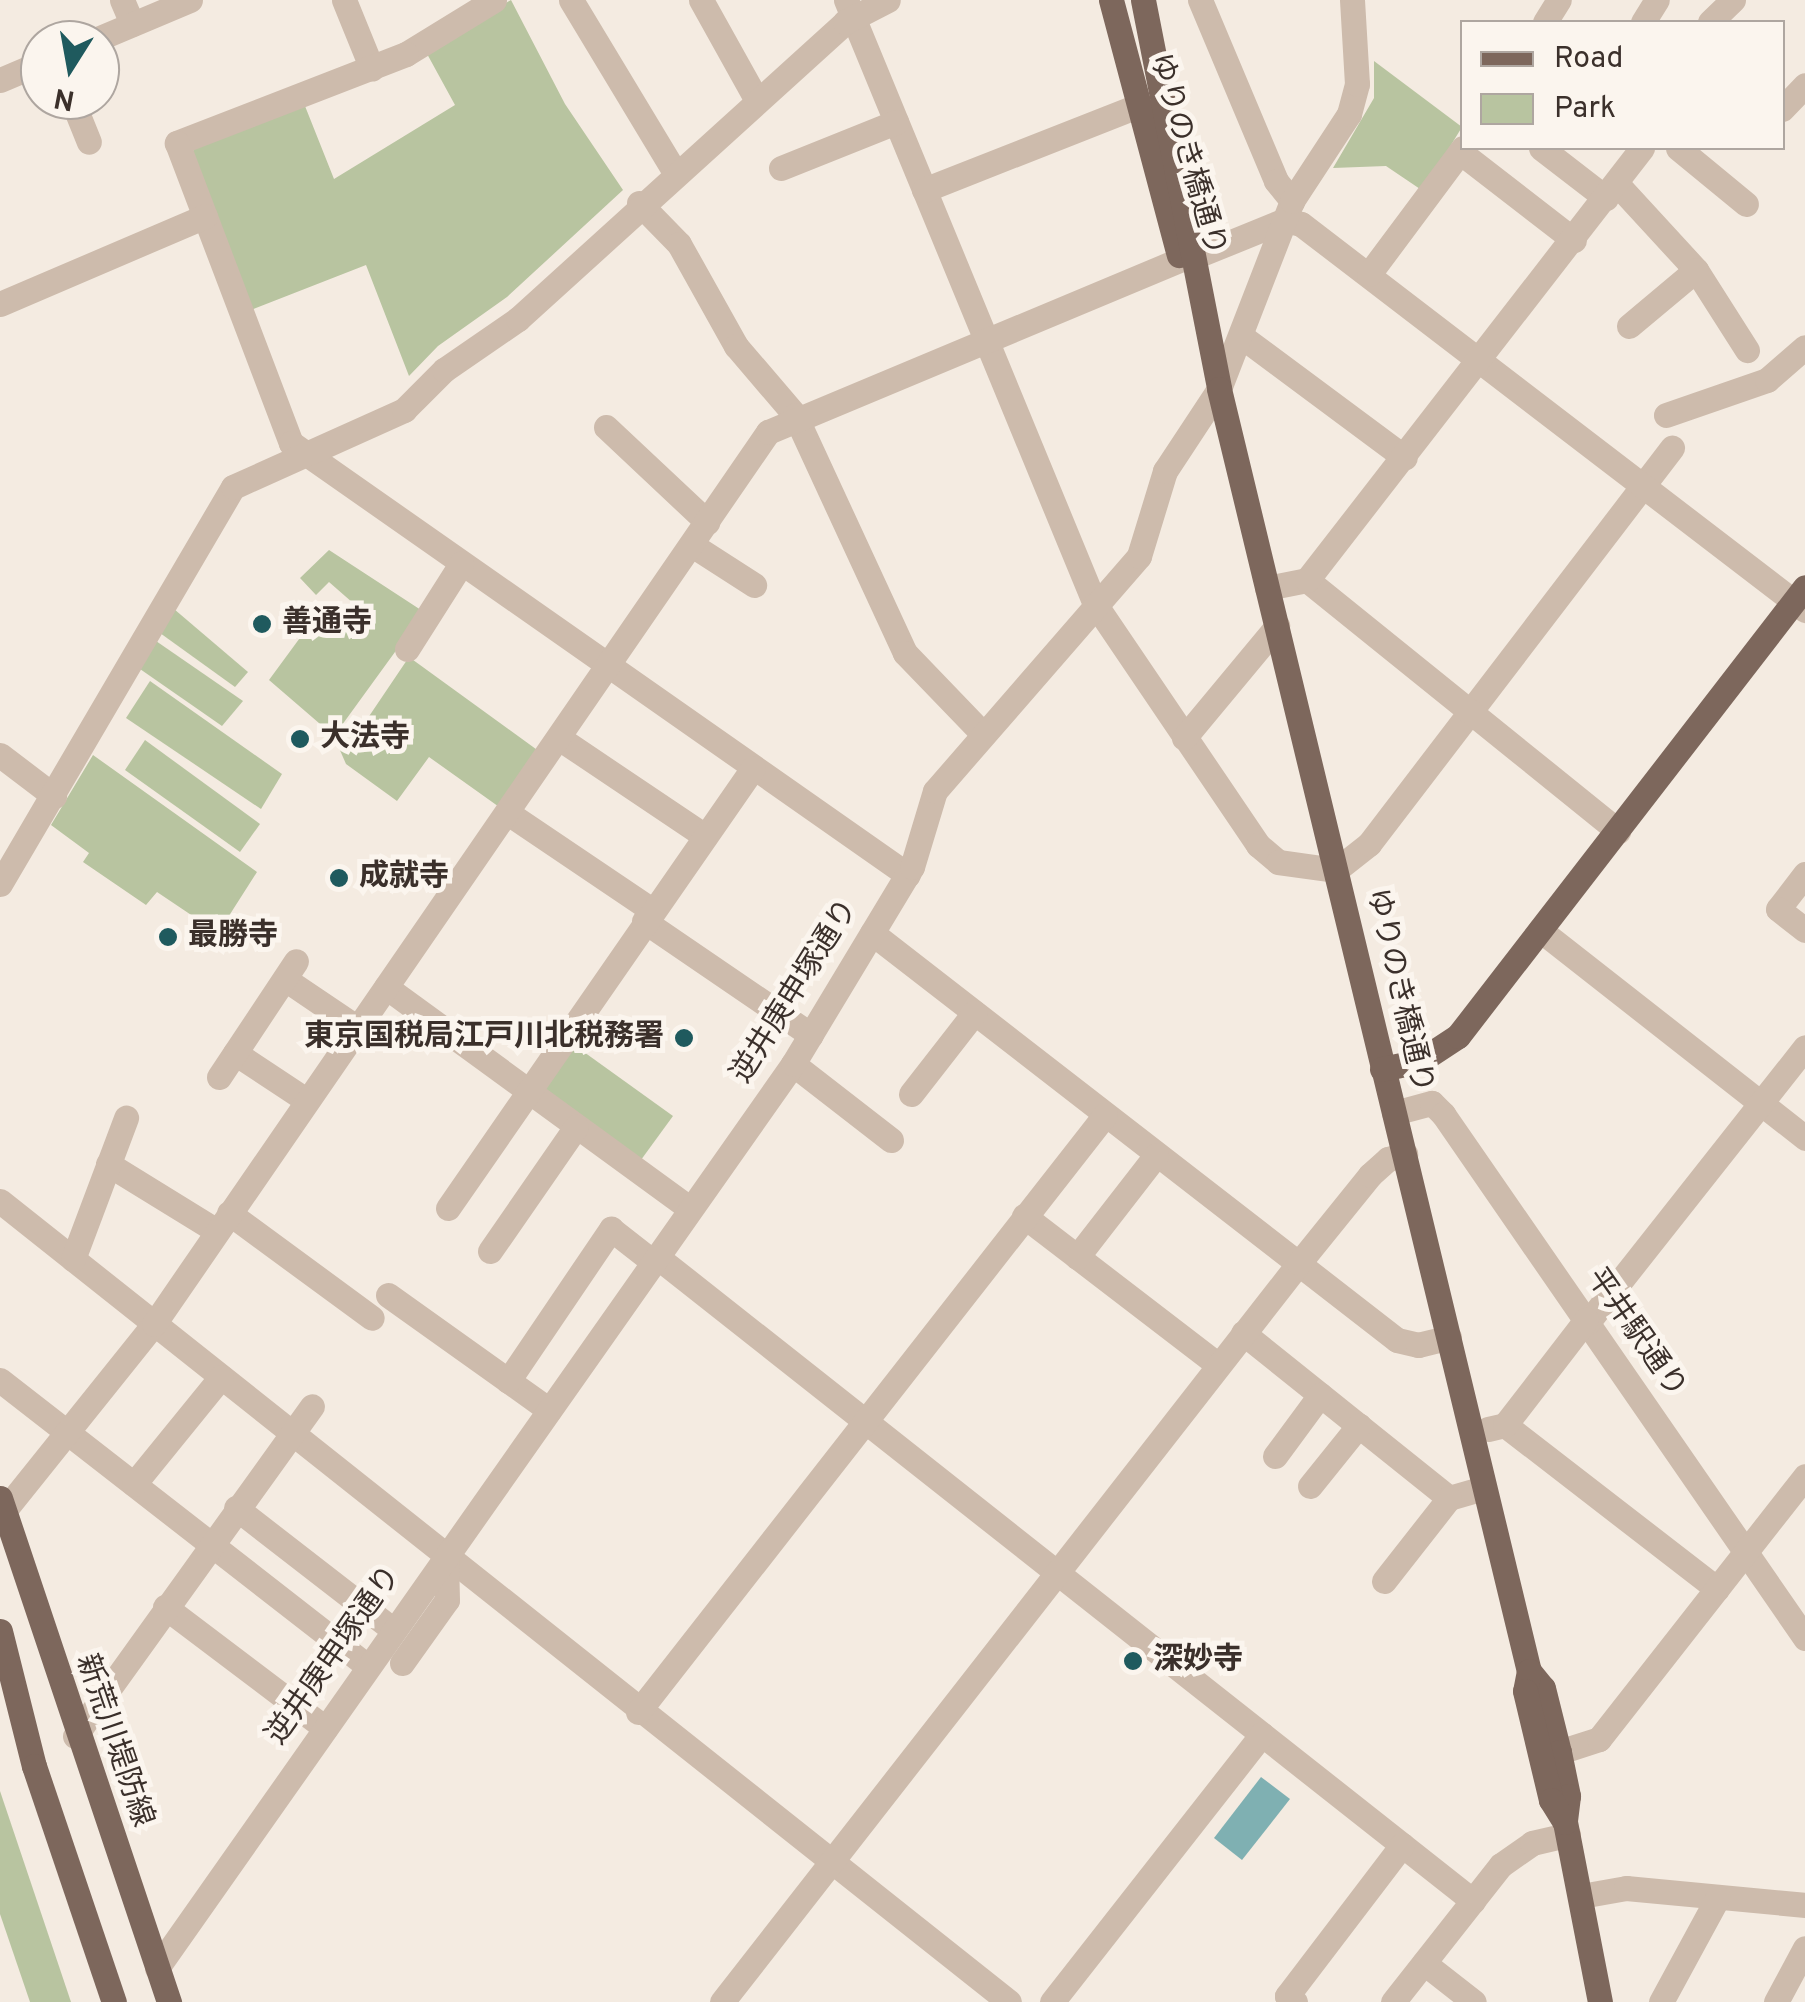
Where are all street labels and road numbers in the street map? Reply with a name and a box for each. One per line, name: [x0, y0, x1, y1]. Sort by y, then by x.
street label: ゆりのき橋通り: [1140, 49, 1232, 261]
street label: ゆりのき橋通り: [1357, 885, 1439, 1097]
street label: 逆井庚申塚通り: [725, 893, 867, 1091]
street label: 平井駅通り: [1577, 1262, 1693, 1406]
street label: 逆井庚申塚通り: [260, 1560, 410, 1752]
street label: 新荒川堤防線: [67, 1650, 159, 1832]

